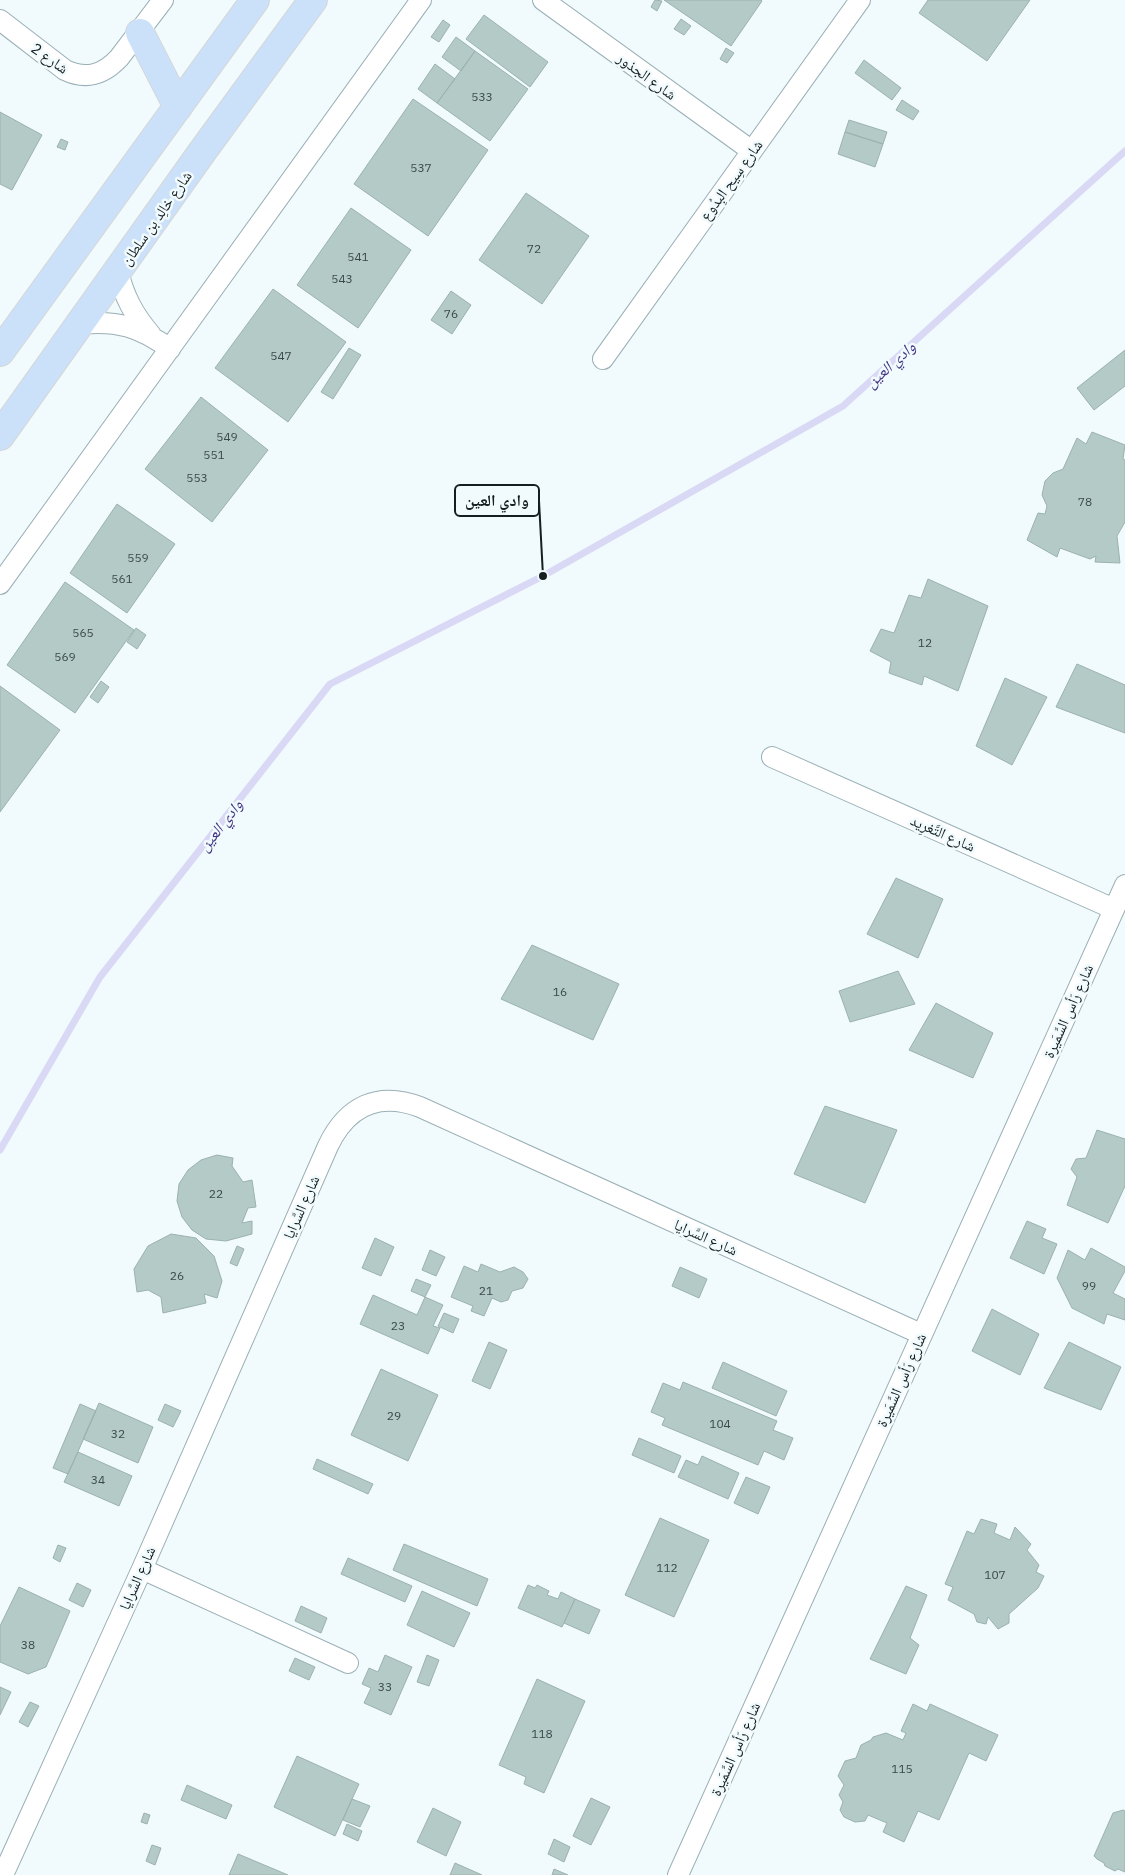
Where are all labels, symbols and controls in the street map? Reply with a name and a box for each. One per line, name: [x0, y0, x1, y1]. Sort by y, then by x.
street label: شارع 2: [27, 38, 72, 78]
street label: شارع الجذور: [612, 48, 680, 105]
house number: 533: [471, 89, 493, 104]
street label: شارع سِيح البِدُوع: [695, 136, 768, 225]
house number: 537: [410, 160, 432, 175]
street label: شارع خالِد بن سلطان: [116, 167, 197, 270]
house number: 72: [527, 241, 541, 256]
house number: 541: [347, 249, 369, 264]
house number: 543: [331, 271, 353, 286]
house number: 76: [444, 306, 458, 321]
water label: وادي العين: [861, 336, 922, 394]
house number: 547: [270, 348, 292, 363]
house number: 549: [216, 429, 238, 444]
house number: 551: [203, 447, 225, 462]
house number: 553: [186, 470, 208, 485]
callout: وادي العين: [455, 485, 539, 516]
text: وادي العين: [465, 490, 529, 513]
house number: 78: [1078, 494, 1092, 509]
house number: 559: [127, 550, 149, 565]
house number: 561: [111, 571, 133, 586]
house number: 565: [72, 625, 94, 640]
house number: 12: [918, 635, 932, 650]
house number: 569: [54, 649, 76, 664]
water label: وادي العين: [193, 795, 249, 857]
street label: شارع التَّغرِيد: [907, 810, 978, 858]
street label: شارع رَأس السِّمَيرة: [1039, 961, 1098, 1061]
house number: 16: [553, 984, 567, 999]
street label: شارع السَّرايا: [279, 1172, 324, 1242]
house number: 22: [209, 1186, 223, 1201]
street label: شارع السَّرايا: [671, 1215, 741, 1260]
house number: 26: [170, 1268, 184, 1283]
house number: 99: [1082, 1278, 1096, 1293]
house number: 21: [479, 1283, 493, 1298]
house number: 23: [391, 1318, 405, 1333]
street label: شارع رَأس السِّمَيرة: [872, 1330, 931, 1430]
house number: 29: [387, 1408, 401, 1423]
house number: 104: [709, 1416, 731, 1431]
house number: 32: [111, 1426, 125, 1441]
house number: 34: [91, 1472, 105, 1487]
street label: شارع السَّرايا: [115, 1543, 160, 1613]
house number: 112: [656, 1560, 678, 1575]
house number: 107: [984, 1567, 1006, 1582]
house number: 38: [21, 1637, 35, 1652]
house number: 33: [378, 1679, 392, 1694]
street label: شارع رَأس السِّمَيرة: [706, 1699, 765, 1799]
house number: 118: [531, 1726, 553, 1741]
house number: 115: [891, 1761, 913, 1776]

